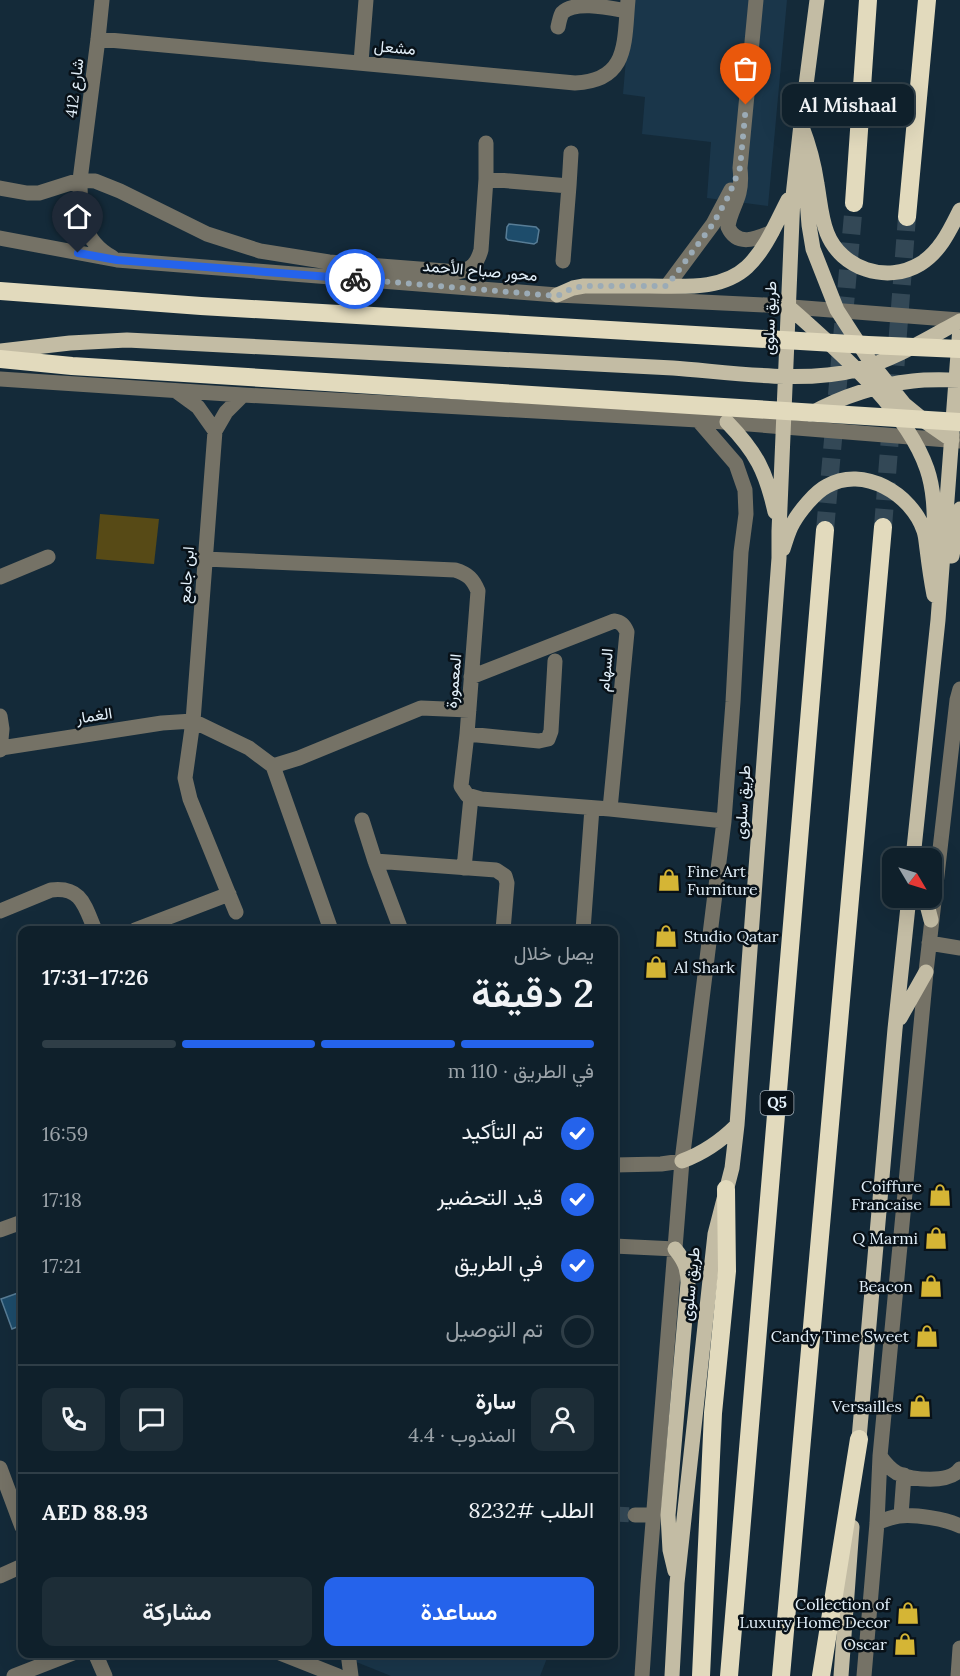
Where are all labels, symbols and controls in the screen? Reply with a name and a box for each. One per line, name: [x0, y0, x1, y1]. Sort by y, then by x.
street label: مشعل: [373, 35, 417, 60]
pin: [720, 43, 771, 105]
icon: bag: [729, 52, 762, 85]
street label: شارع 412: [60, 57, 90, 119]
callout: Al Mishaal: [782, 84, 914, 126]
text: Al Mishaal: [799, 92, 897, 117]
pin: [52, 191, 103, 253]
icon: home: [61, 200, 94, 233]
courier: [325, 249, 385, 309]
street label: محور صباح الأحمد: [421, 255, 538, 287]
icon: bike: [339, 263, 372, 296]
street label: طريق سلوى: [758, 281, 781, 355]
street label: ابن جامع: [174, 546, 200, 604]
street label: السهام: [593, 647, 618, 693]
street label: المعمورة: [441, 653, 466, 709]
street label: الغمار: [74, 702, 114, 729]
street label: طريق سلوى: [729, 764, 756, 840]
north arrow: [882, 848, 942, 908]
map controls: [882, 848, 942, 908]
place label: Fine Art Furniture: [687, 861, 758, 899]
shop icon: Fine Art Furniture: [656, 867, 682, 893]
shop icon: Studio Qatar: [653, 923, 679, 949]
place label: Studio Qatar: [684, 926, 779, 946]
text: يصل خلال: [514, 940, 594, 965]
shop icon: Al Shark: [643, 954, 669, 980]
place label: Al Shark: [673, 957, 735, 977]
text: 17:26–17:31: [42, 963, 149, 991]
text: 2 دقيقة: [471, 968, 594, 1018]
text: في الطريق · 110 m: [448, 1058, 594, 1083]
road number: Q5: [760, 1091, 794, 1115]
text: تم التأكيد: [461, 1117, 543, 1145]
icon: check: [561, 1117, 594, 1150]
text: 16:59: [42, 1121, 88, 1146]
place label: Coiffure Francaise: [851, 1176, 922, 1214]
shop icon: Coiffure Francaise: [927, 1182, 953, 1208]
text: قيد التحضير: [437, 1183, 543, 1211]
icon: check: [561, 1183, 594, 1216]
text: 17:18: [42, 1187, 82, 1212]
shop icon: Q Marmi: [923, 1225, 949, 1251]
place label: Q Marmi: [852, 1228, 918, 1248]
street label: طريق سلوى: [676, 1246, 705, 1322]
text: في الطريق: [454, 1249, 543, 1277]
icon: check: [561, 1249, 594, 1282]
text: 17:21: [42, 1253, 82, 1278]
shop icon: Beacon: [918, 1273, 944, 1299]
place label: Beacon: [859, 1276, 913, 1296]
text: تم التوصيل: [446, 1315, 543, 1343]
shop icon: Candy Time Sweet: [914, 1323, 940, 1349]
place label: Candy Time Sweet: [771, 1326, 910, 1346]
text: سارة: [475, 1387, 516, 1415]
button: phone: [42, 1388, 105, 1451]
button: chat: [120, 1388, 183, 1451]
button: person: [531, 1388, 594, 1451]
shop icon: Versailles: [907, 1393, 933, 1419]
place label: Versailles: [831, 1396, 902, 1416]
text: المندوب · 4.4: [408, 1422, 516, 1447]
text: الطلب #8232: [468, 1496, 594, 1524]
text: AED 88.93: [42, 1498, 148, 1526]
button: مشاركة: [42, 1577, 312, 1646]
button: مساعدة: [324, 1577, 594, 1646]
place label: Collection of Luxury Home Decor: [739, 1594, 892, 1632]
shop icon: Collection of Luxury Home Decor: [895, 1600, 921, 1626]
shop icon: Oscar: [892, 1631, 918, 1657]
place label: Oscar: [843, 1634, 887, 1654]

